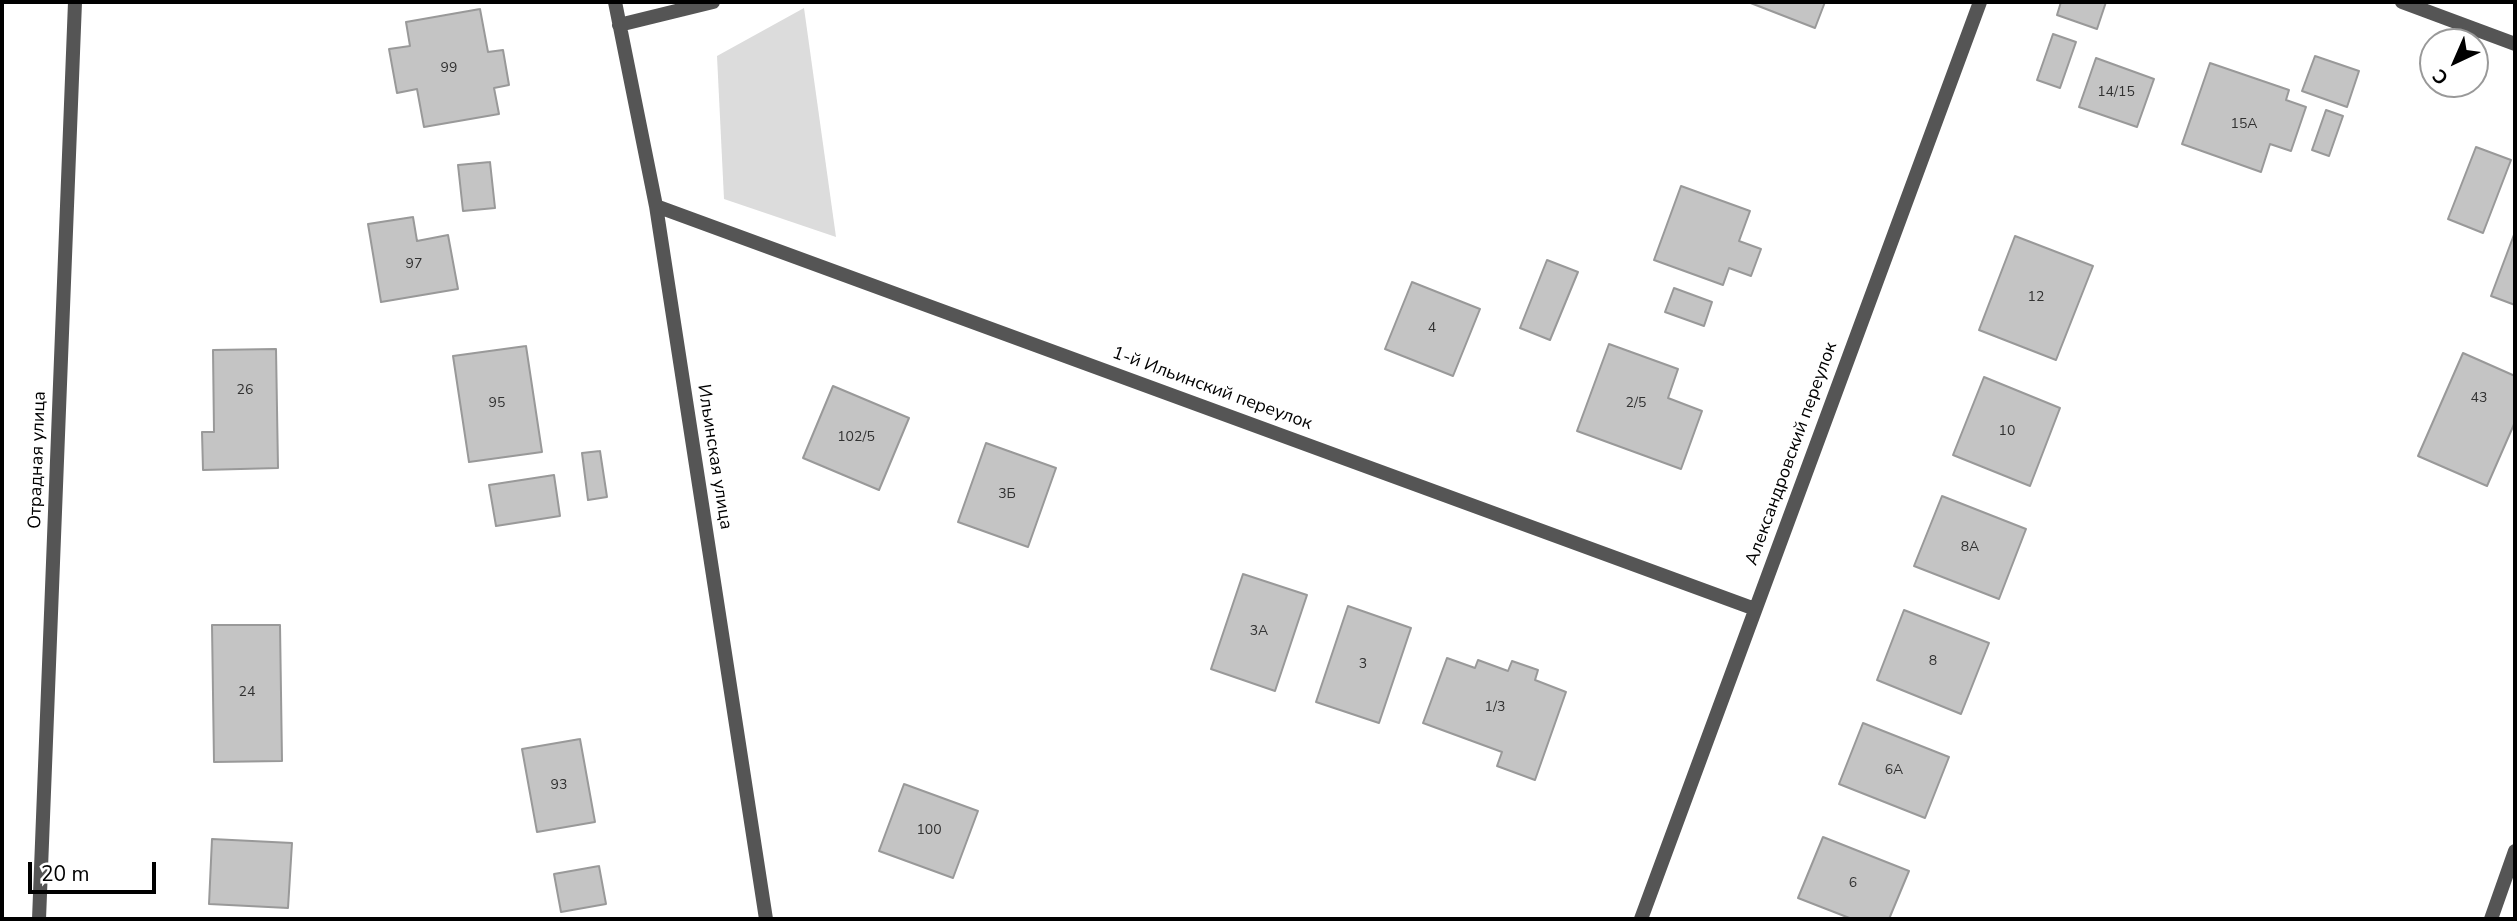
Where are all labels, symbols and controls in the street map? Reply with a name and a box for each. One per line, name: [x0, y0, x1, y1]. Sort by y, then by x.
north arrow: [2419, 28, 2489, 98]
house number: 99: [441, 61, 457, 77]
text: С: [2427, 63, 2454, 91]
house number: 14/15: [2097, 85, 2135, 101]
house number: 15А: [2230, 117, 2258, 133]
house number: 97: [406, 257, 422, 273]
house number: 12: [2028, 290, 2044, 306]
house number: 4: [1428, 321, 1436, 337]
street label: Александровский переулок: [1742, 339, 1842, 569]
street label: 1-й Ильинский переулок: [1109, 343, 1315, 435]
house number: 26: [237, 383, 253, 399]
street label: Ильинская улица: [692, 383, 736, 531]
street label: Отрадная улица: [25, 391, 51, 529]
house number: 43: [2471, 391, 2487, 407]
house number: 95: [489, 396, 505, 412]
house number: 2/5: [1626, 396, 1646, 412]
house number: 10: [1999, 424, 2015, 440]
house number: 102/5: [837, 430, 875, 446]
house number: 3Б: [998, 487, 1016, 503]
house number: 8А: [1961, 540, 1979, 556]
house number: 3А: [1250, 624, 1268, 640]
house number: 8: [1929, 654, 1937, 670]
house number: 3: [1359, 657, 1367, 673]
house number: 24: [239, 685, 255, 701]
house number: 1/3: [1485, 700, 1505, 716]
house number: 6А: [1885, 763, 1903, 779]
house number: 93: [551, 778, 567, 794]
house number: 100: [916, 823, 942, 839]
scale bar: [32, 848, 159, 892]
text: 20 m: [41, 860, 90, 888]
house number: 6: [1849, 876, 1857, 892]

